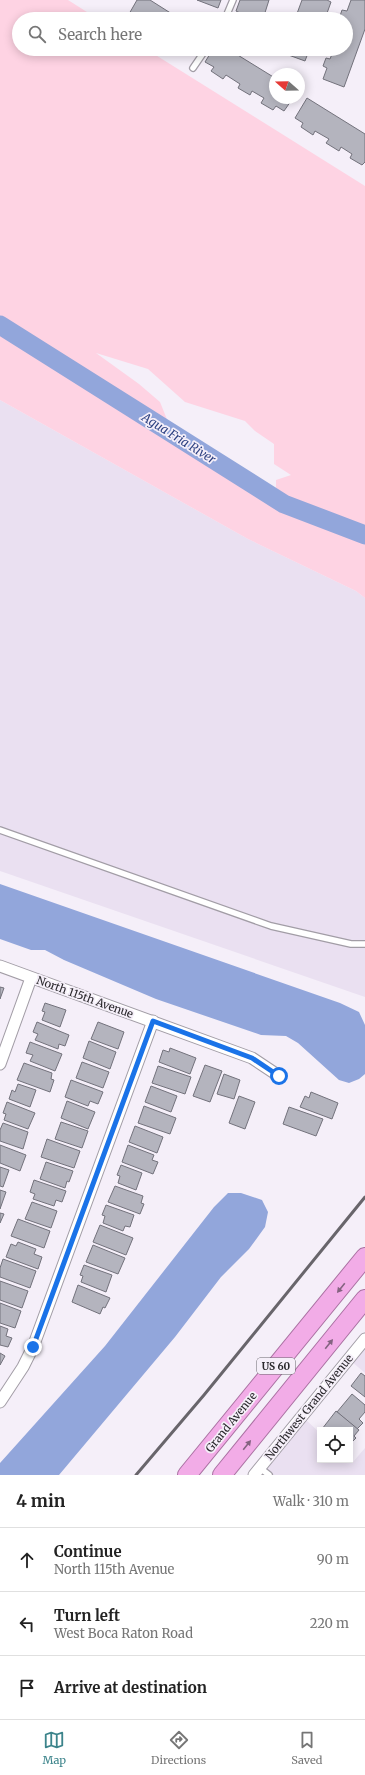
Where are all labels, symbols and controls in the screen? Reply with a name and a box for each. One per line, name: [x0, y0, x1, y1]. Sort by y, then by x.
search box: [12, 12, 353, 56]
icon: search: [26, 23, 48, 45]
text: Search here: [58, 25, 142, 44]
north arrow: [269, 68, 305, 104]
water label: Agua Fria River: [139, 409, 220, 467]
street label: North 115th Avenue: [35, 973, 136, 1021]
route start: [270, 1067, 288, 1085]
one-way arrow: [336, 1282, 345, 1293]
route end: [24, 1338, 42, 1356]
one-way arrow: [324, 1339, 333, 1349]
street label: Northwest Grand Avenue: [262, 1351, 356, 1463]
road number: US 60: [257, 1358, 295, 1374]
street label: Grand Avenue: [202, 1389, 260, 1455]
map controls: [317, 1427, 353, 1463]
button: locate: [317, 1427, 353, 1463]
one-way arrow: [242, 1439, 251, 1450]
text: 4 min: [16, 1490, 65, 1512]
text: Walk · 310 m: [273, 1493, 349, 1510]
text: Continue: [54, 1542, 122, 1561]
icon: ahead: [16, 1549, 38, 1571]
text: 90 m: [317, 1551, 349, 1568]
text: North 115th Avenue: [54, 1561, 174, 1578]
text: Turn left: [54, 1606, 120, 1625]
icon: left: [16, 1613, 38, 1635]
text: 220 m: [310, 1615, 349, 1632]
text: West Boca Raton Road: [54, 1625, 193, 1642]
icon: arrive: [16, 1677, 38, 1699]
text: Arrive at destination: [54, 1678, 207, 1697]
tab: Map: [43, 1729, 66, 1767]
tab: Directions: [151, 1729, 206, 1767]
tab: Saved: [291, 1729, 322, 1767]

